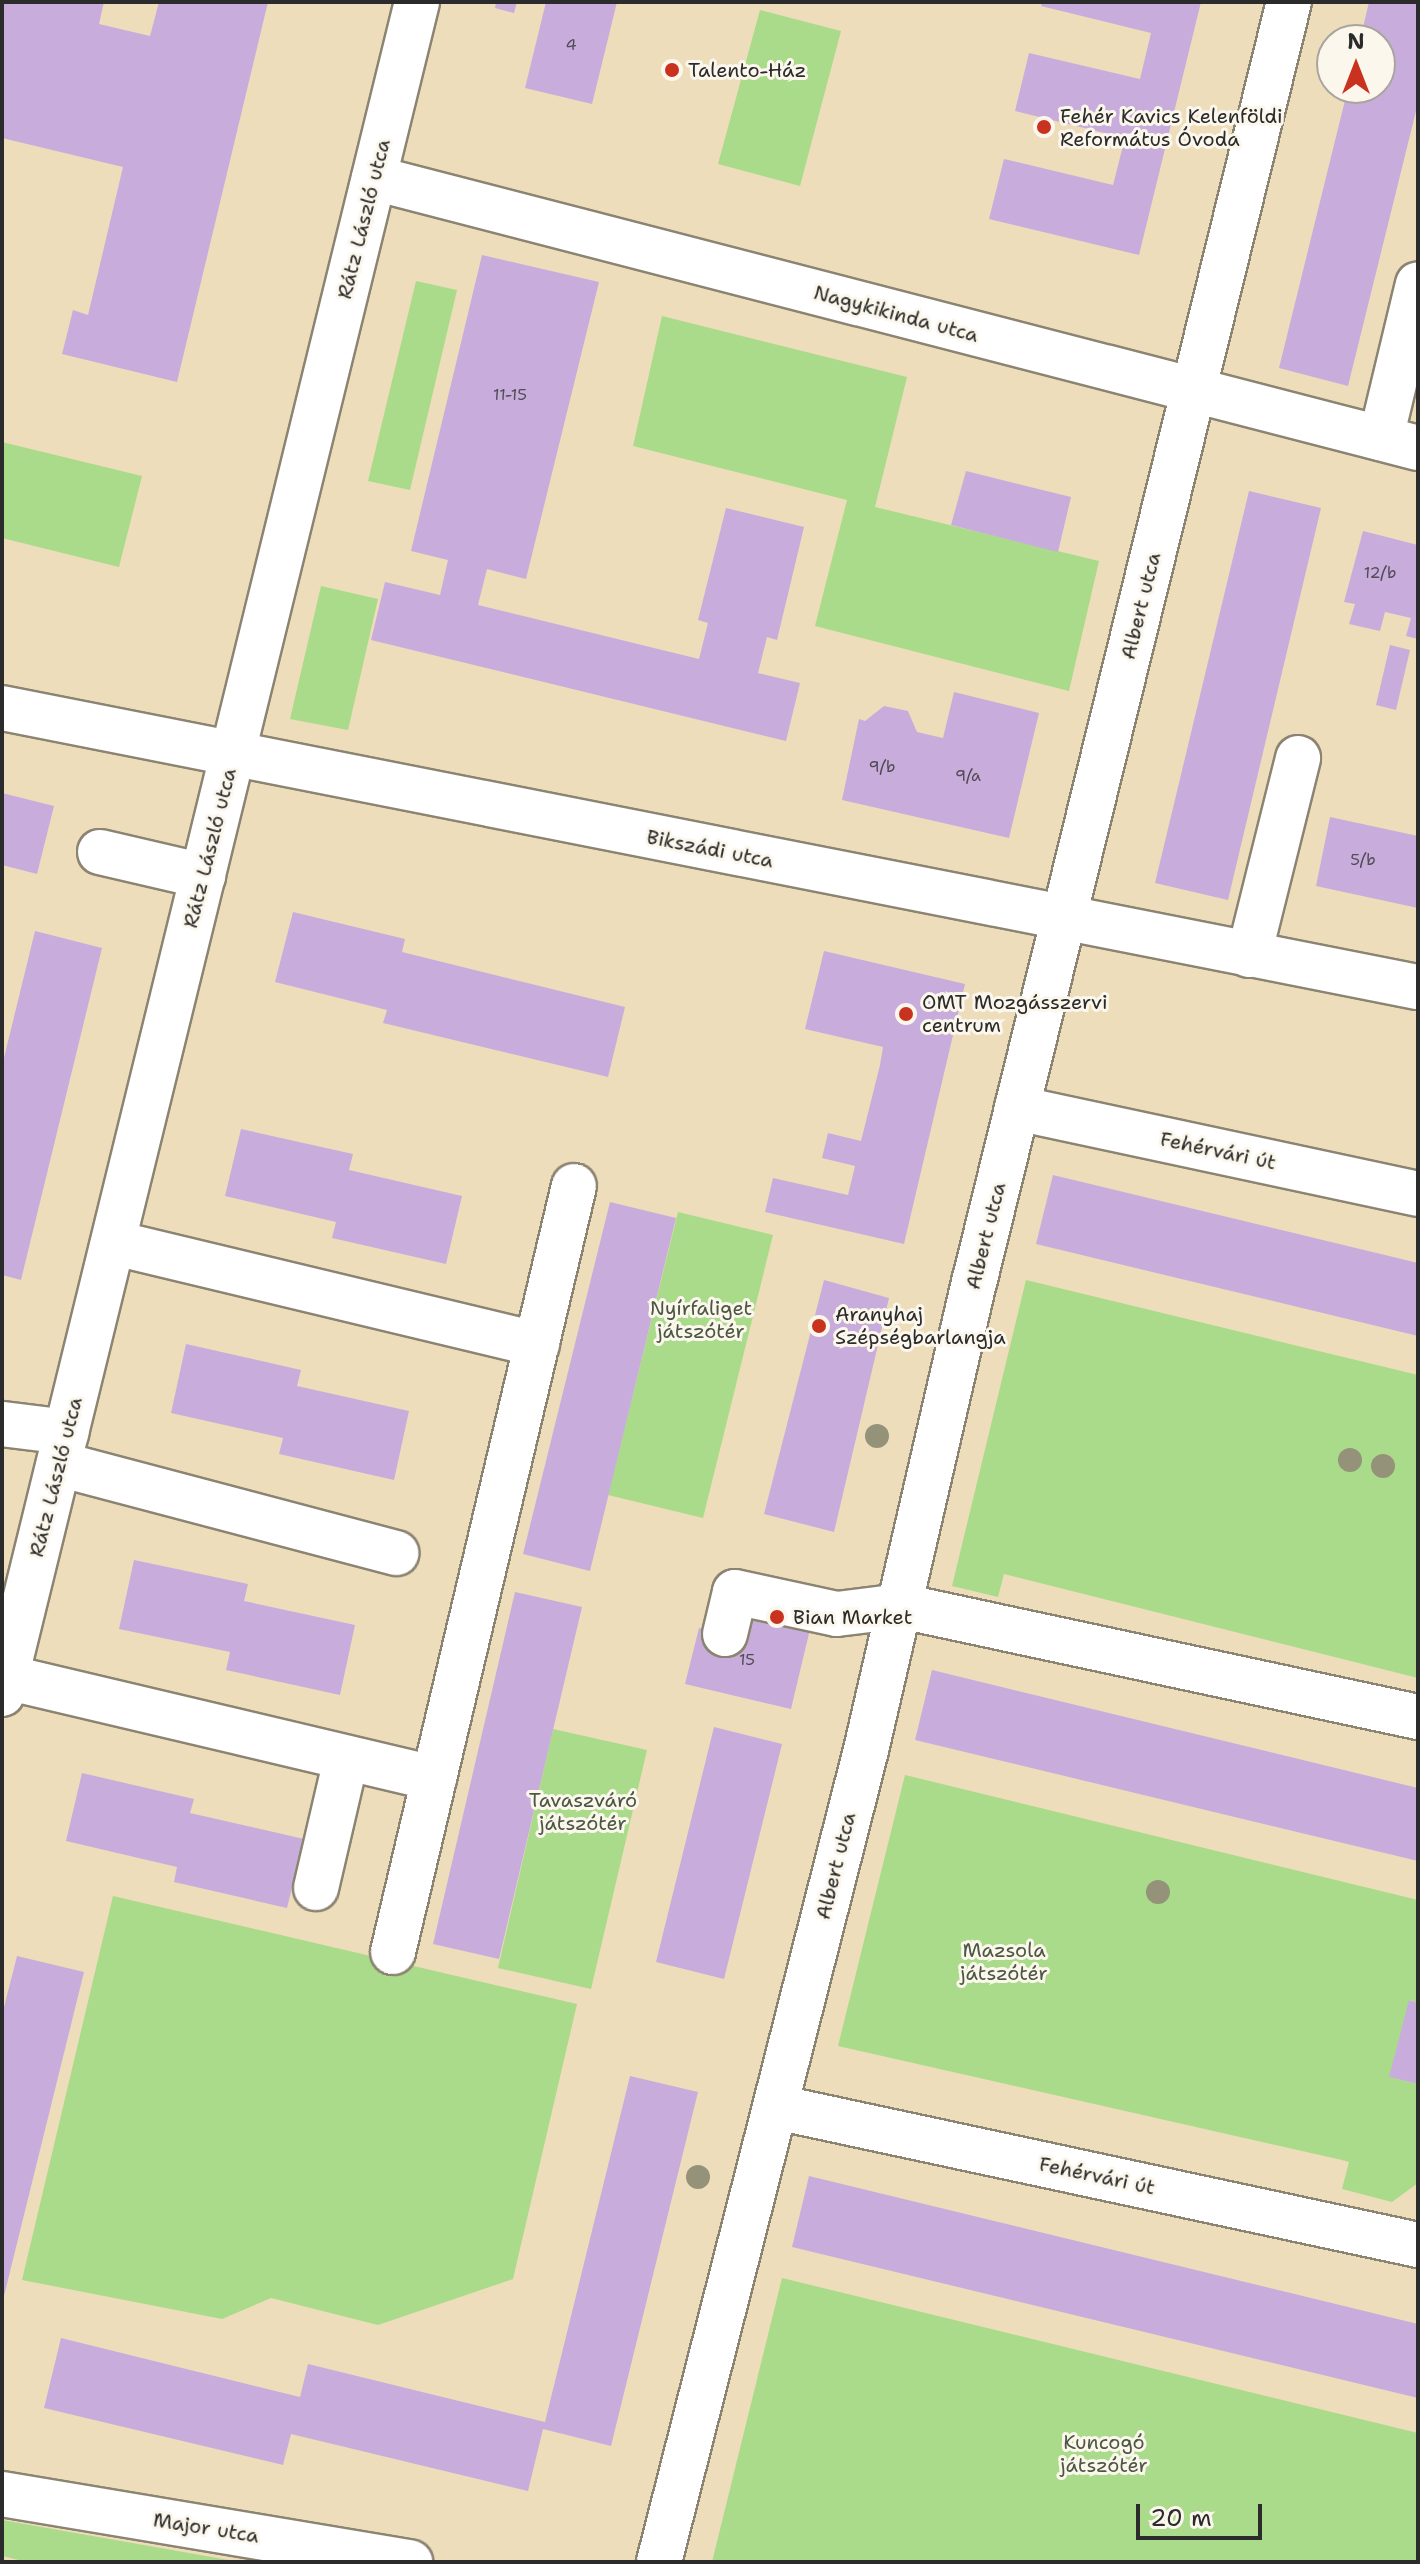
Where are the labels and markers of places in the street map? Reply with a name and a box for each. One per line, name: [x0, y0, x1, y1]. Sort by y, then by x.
place label: Talento-Ház: [688, 58, 807, 82]
marker: Talento-Ház: [663, 61, 681, 79]
place label: Fehér Kavics Kelenföldi Református Óvoda: [1060, 104, 1283, 151]
marker: Fehér Kavics Kelenföldi Református Óvoda: [1035, 118, 1053, 136]
place label: OMT Mozgásszervi centrum: [922, 990, 1108, 1037]
marker: OMT Mozgásszervi centrum: [897, 1005, 915, 1023]
place label: Aranyhaj Szépségbarlangja: [835, 1302, 1006, 1349]
marker: Aranyhaj Szépségbarlangja: [810, 1317, 828, 1335]
place label: Bian Market: [793, 1605, 912, 1629]
marker: Bian Market: [768, 1608, 786, 1626]

